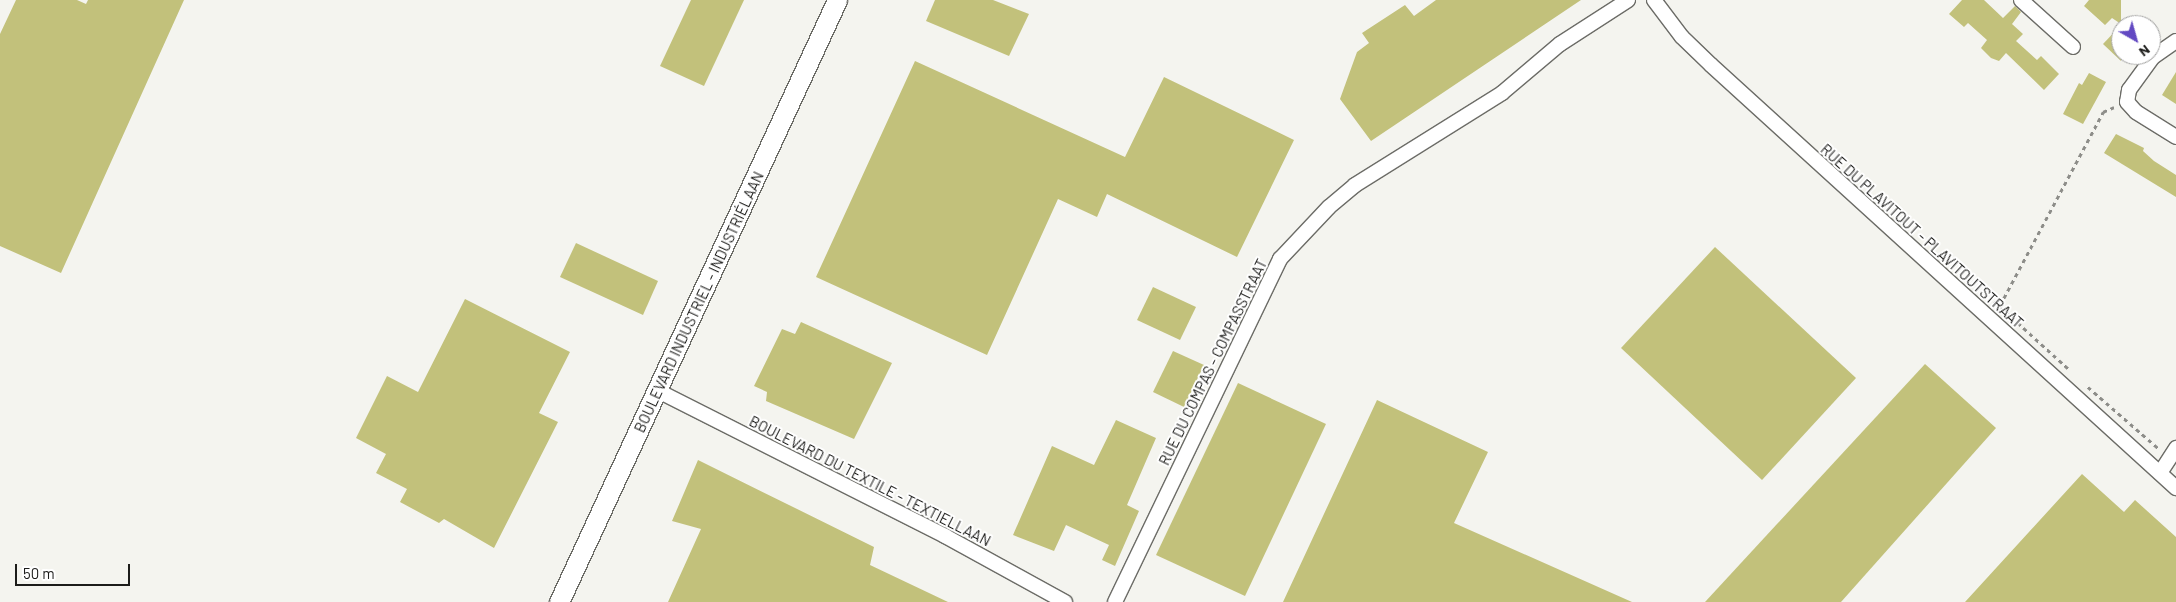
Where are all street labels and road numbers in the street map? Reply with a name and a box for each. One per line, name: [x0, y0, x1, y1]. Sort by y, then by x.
street label: RUE DU PLAVITOUT - PLAVITOUTSTRAAT: [1817, 140, 2027, 332]
street label: BOULEVARD INDUSTRIEL - INDUSTRIÉLAAN: [630, 169, 768, 435]
street label: RUE DU COMPAS - COMPASSTRAAT: [1155, 256, 1271, 468]
street label: BOULEVARD DU TEXTILE - TEXTIELLAAN: [746, 412, 994, 550]

